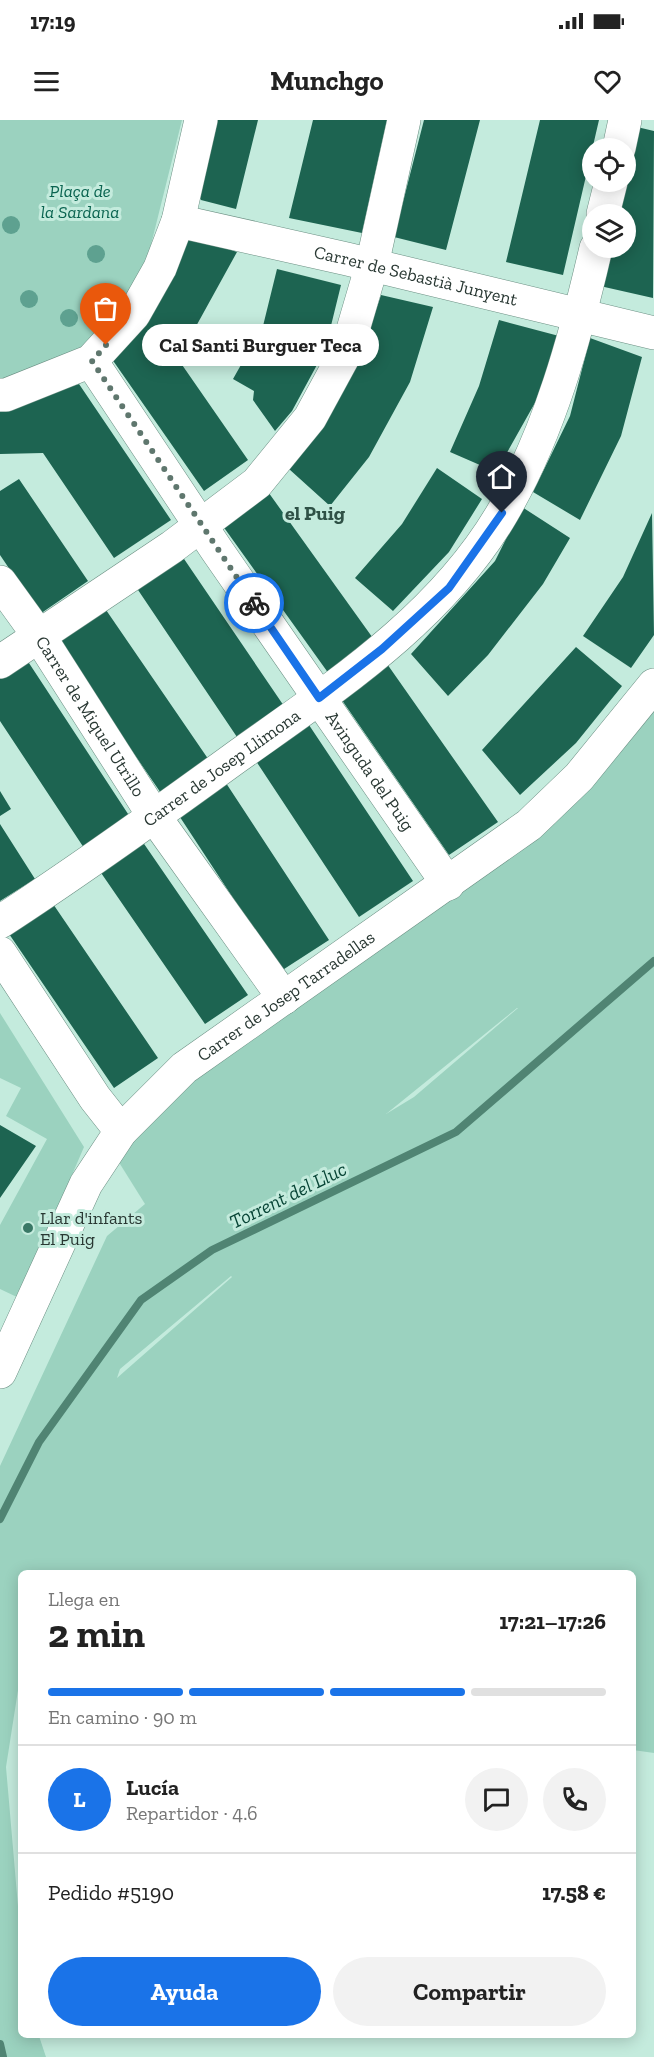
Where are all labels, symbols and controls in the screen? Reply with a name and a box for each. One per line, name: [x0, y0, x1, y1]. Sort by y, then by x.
text: 17:19: [30, 8, 75, 35]
icon: menu: [30, 65, 63, 98]
text: Munchgo: [270, 65, 384, 97]
icon: heart: [591, 65, 624, 98]
map controls: [582, 138, 636, 258]
button: locate: [582, 138, 636, 192]
park label: Plaça de la Sardana: [41, 180, 119, 223]
button: layers: [582, 204, 636, 258]
street label: Carrer de Sebastià Junyent: [312, 241, 520, 311]
pin: [80, 283, 131, 345]
icon: bag: [89, 292, 122, 325]
callout: Cal Santi Burguer Teca: [142, 324, 379, 366]
text: Cal Santi Burguer Teca: [159, 333, 362, 357]
pin: [476, 451, 527, 513]
icon: home: [485, 460, 518, 493]
district label: el Puig: [285, 501, 346, 525]
courier: [224, 573, 284, 633]
icon: bike: [238, 587, 271, 620]
street label: Carrer de Miquel Utrillo: [31, 632, 150, 801]
street label: Carrer de Josep Llimona: [139, 704, 305, 832]
street label: Avinguda del Puig: [321, 707, 419, 835]
street label: Carrer de Josep Tarradellas: [193, 926, 379, 1066]
water label: Torrent del Lluc: [226, 1156, 350, 1234]
place label: Llar d'infants El Puig: [40, 1207, 143, 1250]
marker: Llar d'infants El Puig: [21, 1221, 35, 1235]
text: Llega en: [48, 1587, 120, 1611]
text: 17:21–17:26: [499, 1608, 606, 1635]
text: 2 min: [48, 1610, 145, 1657]
text: En camino · 90 m: [48, 1705, 197, 1729]
button: chat: [465, 1768, 528, 1831]
button: phone: [543, 1768, 606, 1831]
text: Lucía: [126, 1774, 179, 1801]
text: L: [73, 1786, 86, 1813]
text: Repartidor · 4.6: [126, 1801, 258, 1825]
text: Pedido #5190: [48, 1879, 174, 1906]
text: 17.58 €: [542, 1879, 606, 1906]
button: Ayuda: [48, 1957, 321, 2026]
button: Compartir: [333, 1957, 606, 2026]

